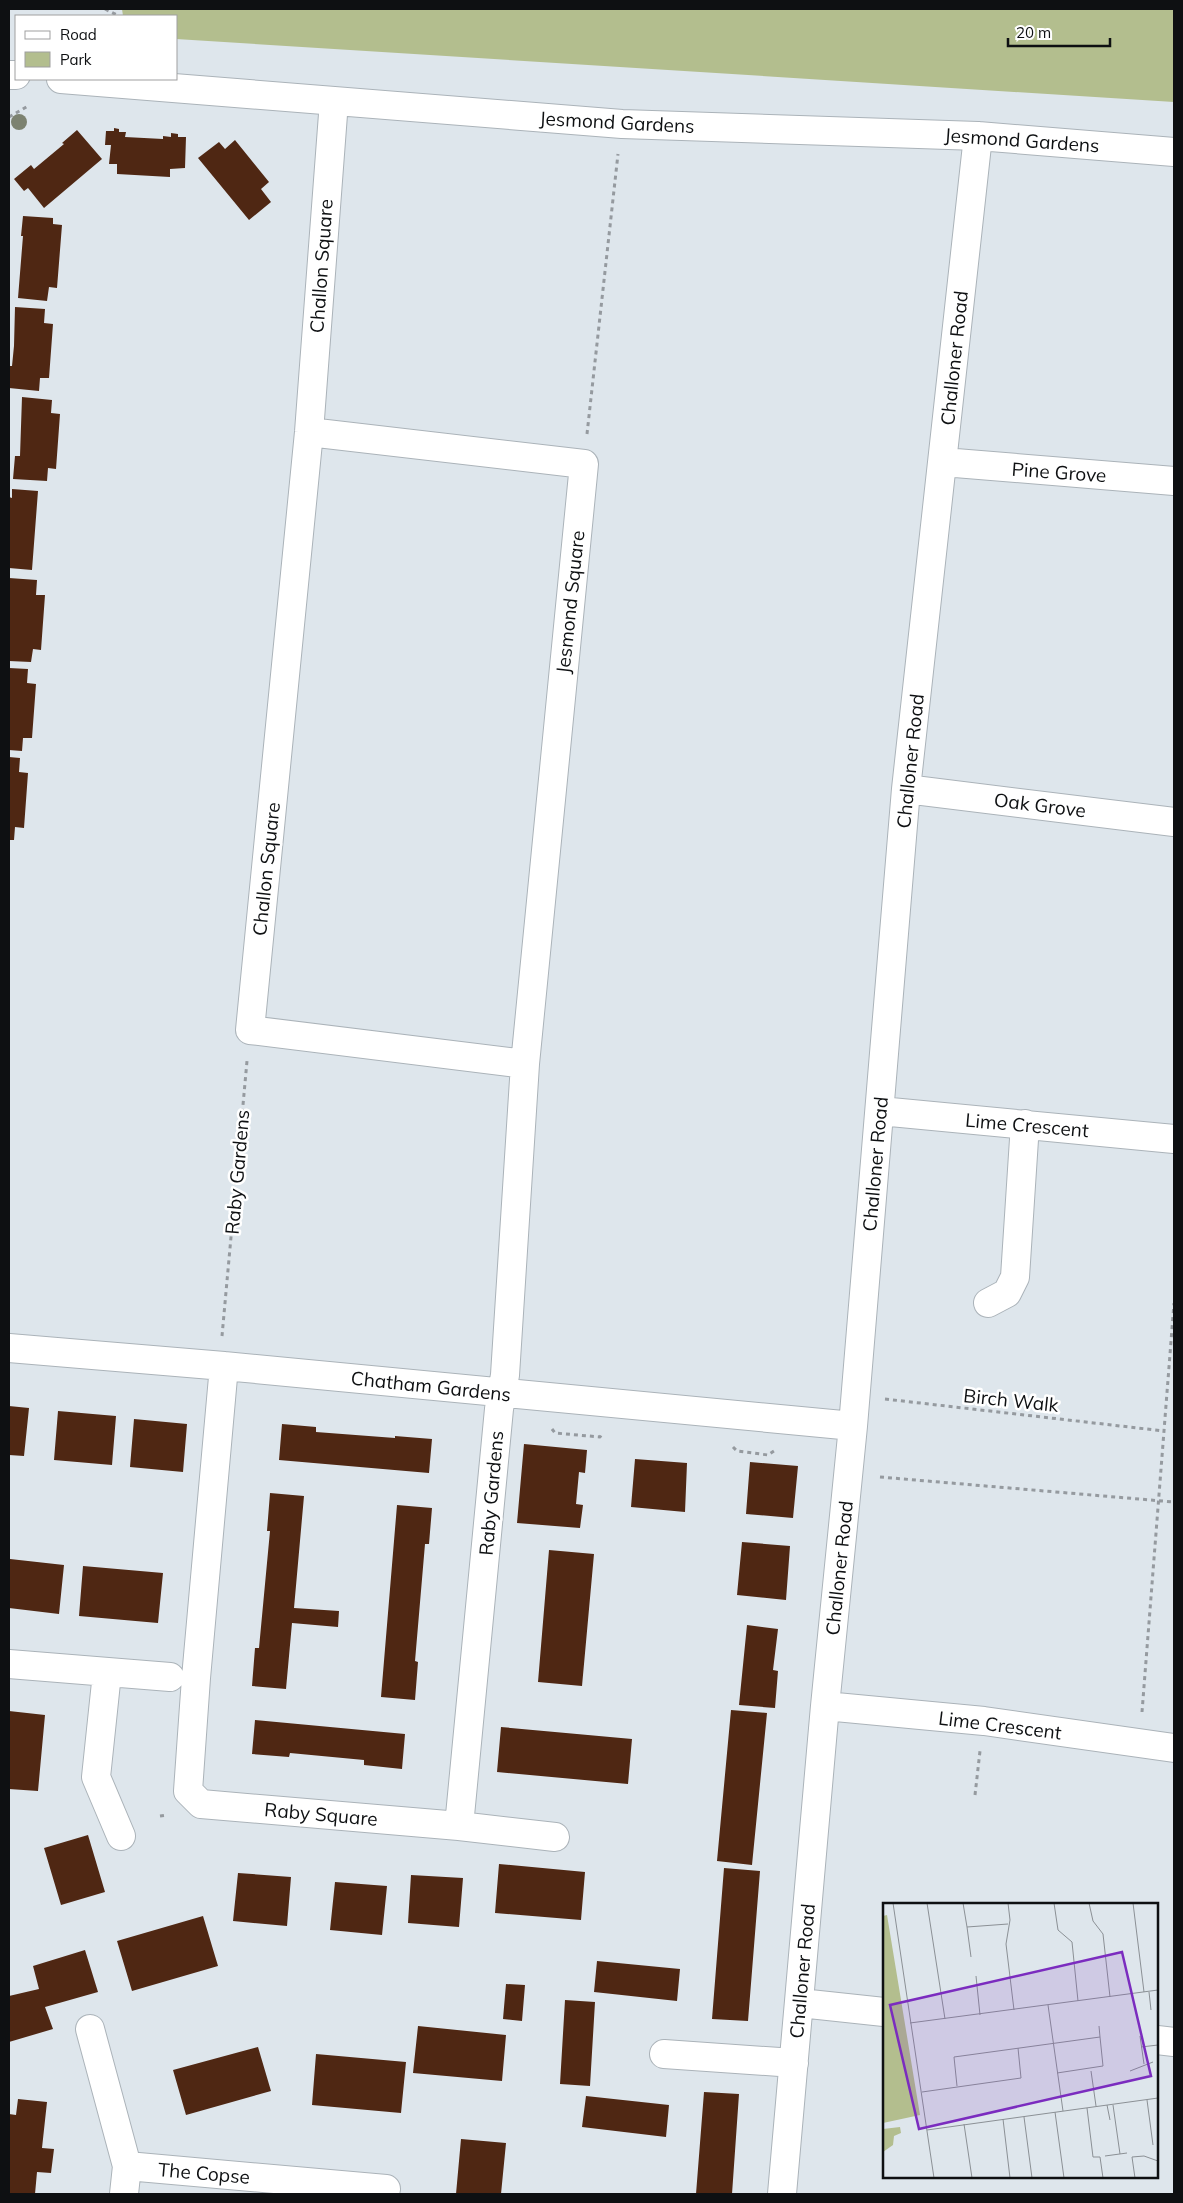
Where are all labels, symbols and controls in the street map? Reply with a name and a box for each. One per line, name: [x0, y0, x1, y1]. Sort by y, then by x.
legend: [15, 15, 178, 80]
scale bar: [1008, 15, 1110, 47]
text: 20 m: [1016, 23, 1051, 42]
text: Road: [60, 25, 97, 44]
text: Park: [60, 50, 92, 69]
street label: Jesmond Gardens: [539, 106, 695, 138]
street label: Jesmond Gardens: [944, 123, 1100, 157]
street label: Challon Square: [304, 198, 338, 334]
street label: Challoner Road: [935, 289, 973, 427]
street label: Pine Grove: [1011, 457, 1107, 487]
street label: Jesmond Square: [551, 529, 589, 675]
street label: Challoner Road: [891, 692, 929, 830]
street label: Oak Grove: [993, 787, 1087, 823]
street label: Challon Square: [247, 801, 285, 937]
street label: Challoner Road: [857, 1096, 893, 1232]
street label: Lime Crescent: [964, 1108, 1090, 1142]
street label: Raby Gardens: [220, 1109, 254, 1235]
street label: Chatham Gardens: [350, 1366, 512, 1406]
street label: Birch Walk: [962, 1383, 1060, 1417]
street label: Raby Gardens: [474, 1430, 508, 1556]
street label: Challoner Road: [820, 1499, 858, 1637]
street label: Lime Crescent: [937, 1706, 1063, 1744]
street label: Raby Square: [263, 1797, 379, 1831]
street label: Challoner Road: [784, 1903, 820, 2039]
inset map: [883, 1903, 1158, 2178]
street label: The Copse: [157, 2157, 251, 2189]

